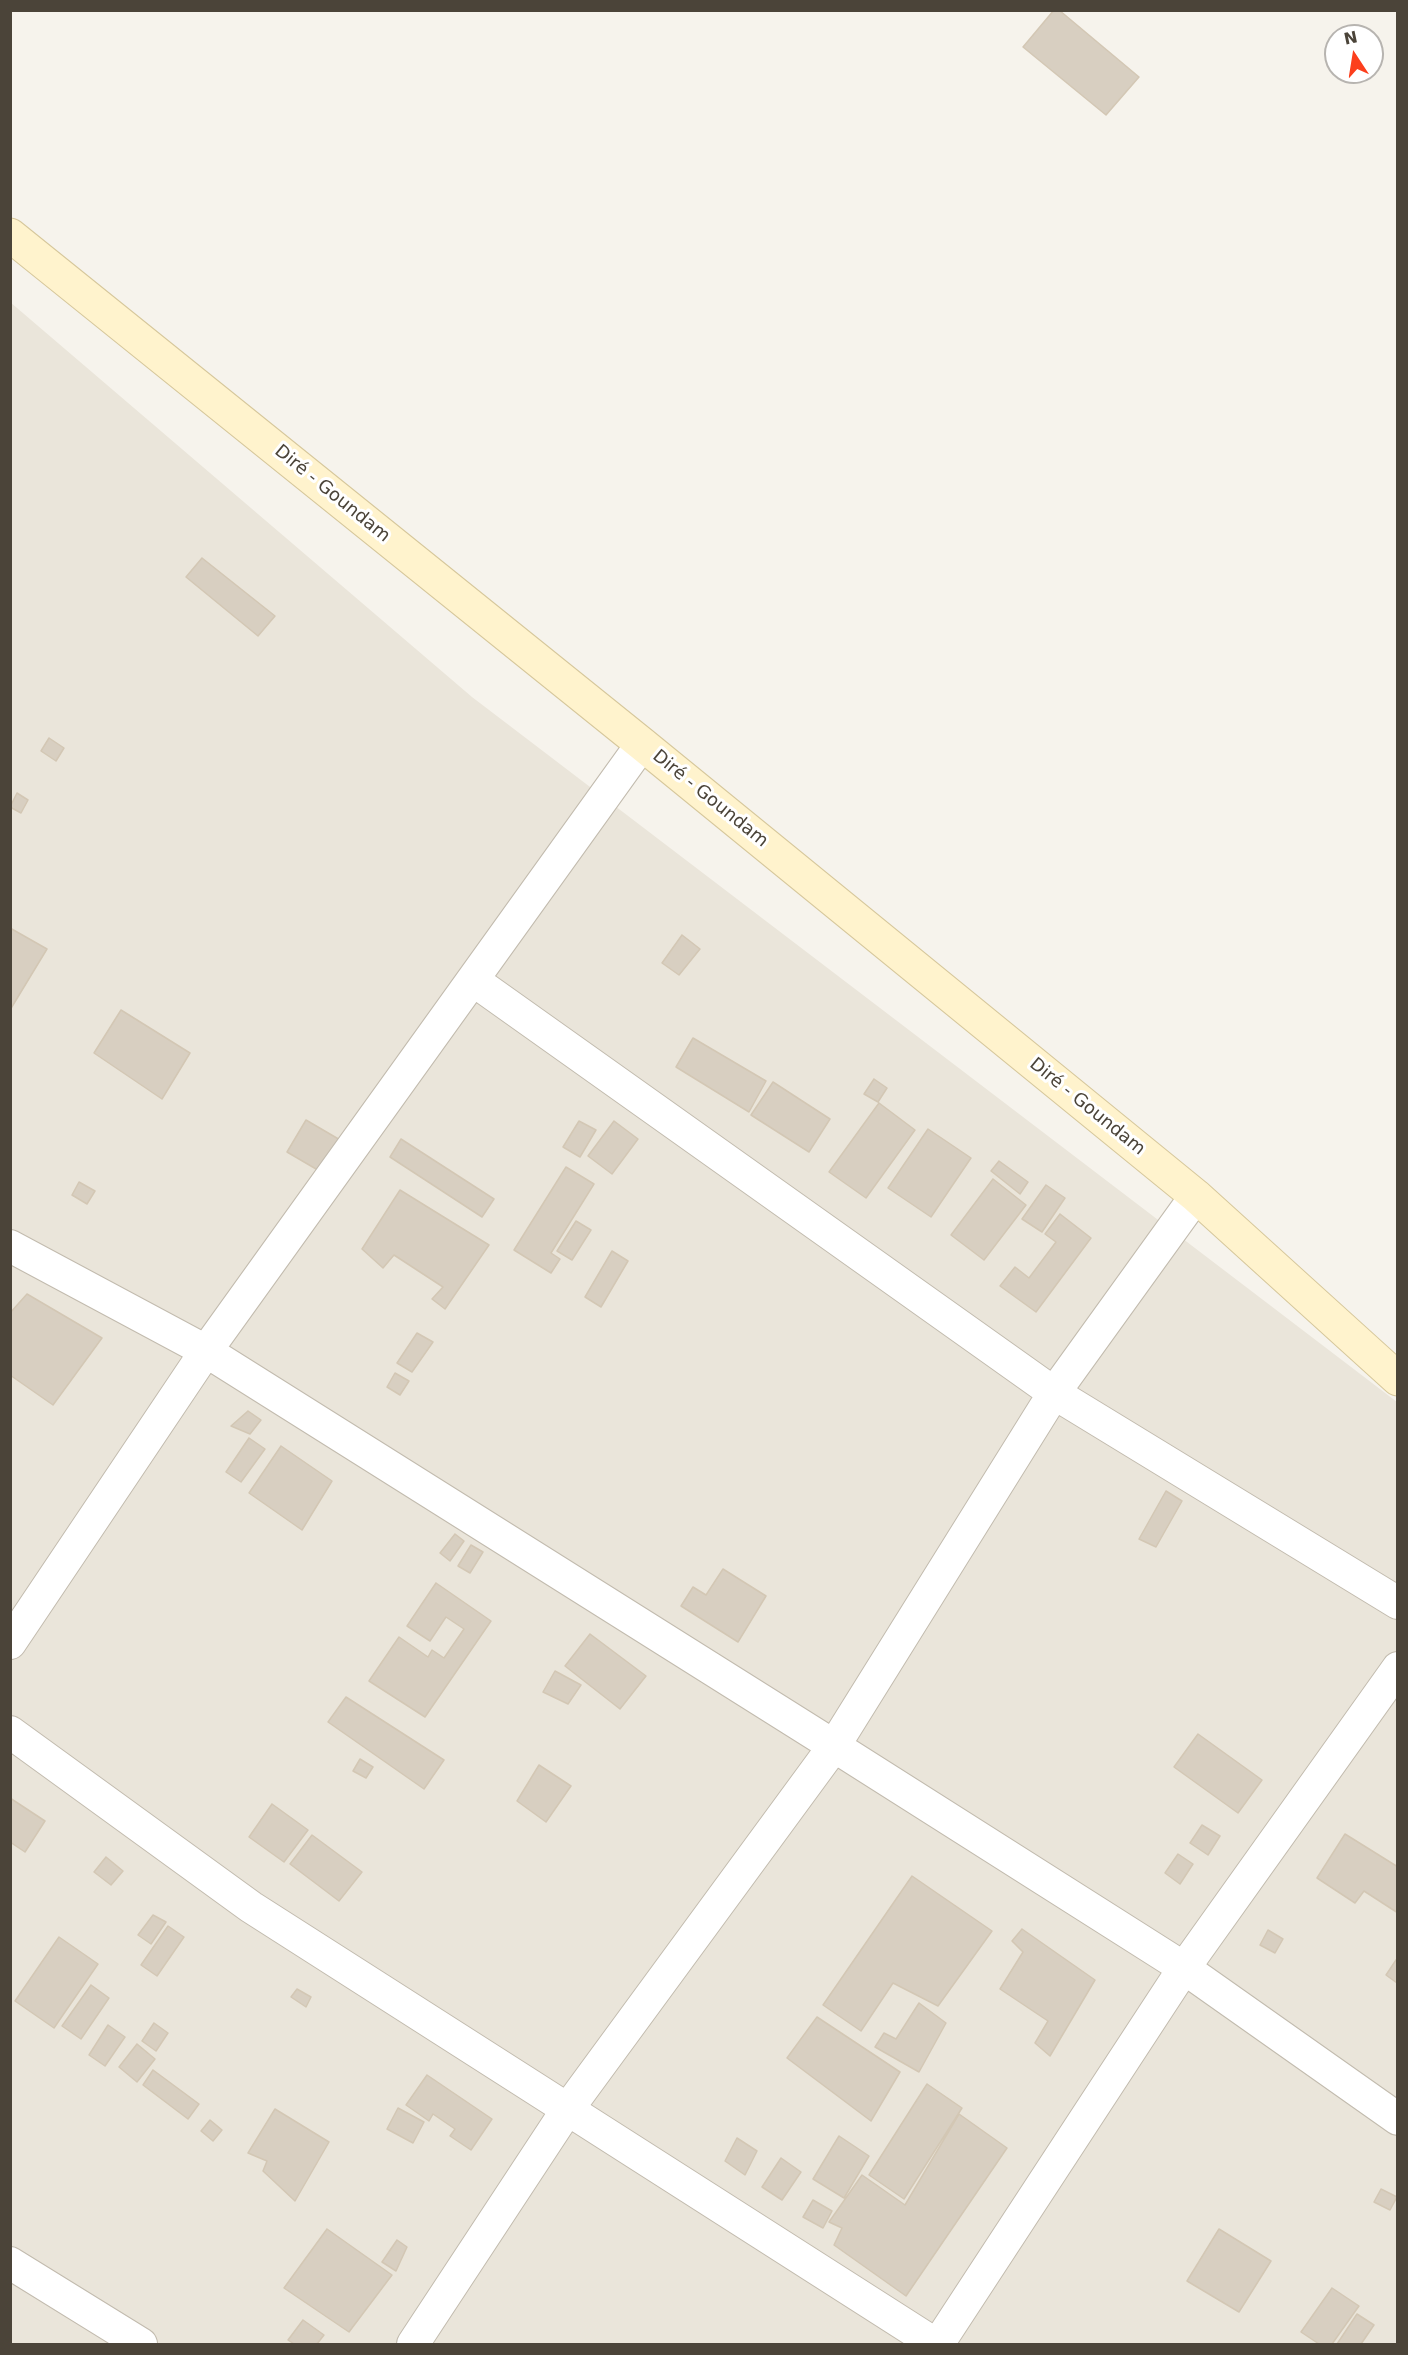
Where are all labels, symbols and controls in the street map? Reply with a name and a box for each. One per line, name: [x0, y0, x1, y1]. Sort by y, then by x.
north arrow: [1324, 24, 1384, 84]
text: N: [1342, 27, 1359, 49]
street label: Diré - Goundam: [270, 441, 394, 547]
street label: Diré - Goundam: [648, 746, 772, 852]
street label: Diré - Goundam: [1025, 1054, 1149, 1160]

